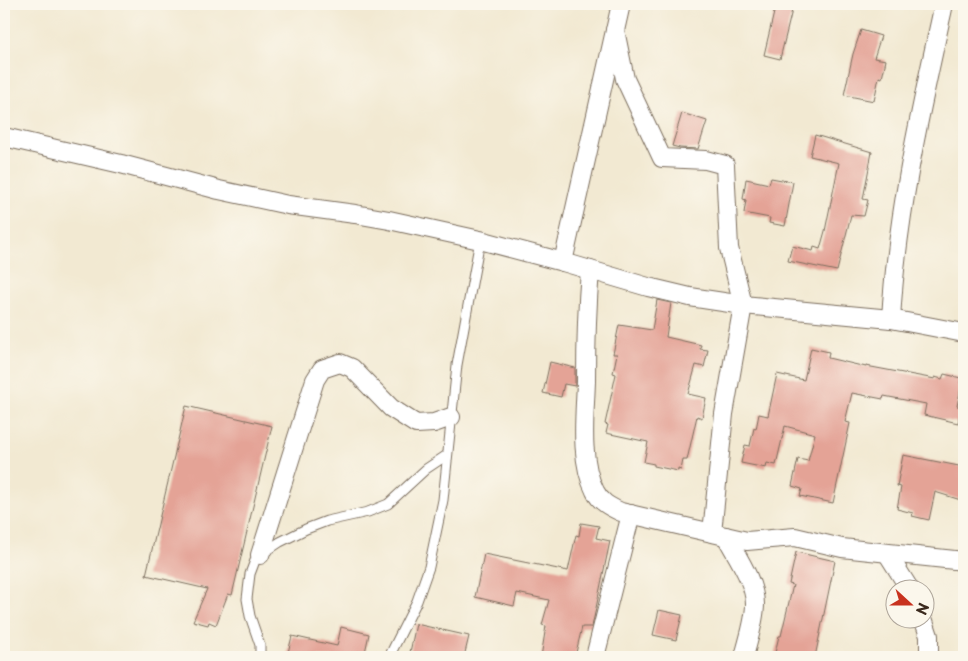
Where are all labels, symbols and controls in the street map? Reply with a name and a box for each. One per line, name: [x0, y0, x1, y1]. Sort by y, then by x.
north arrow: [886, 578, 936, 628]
text: N: [911, 600, 934, 618]

